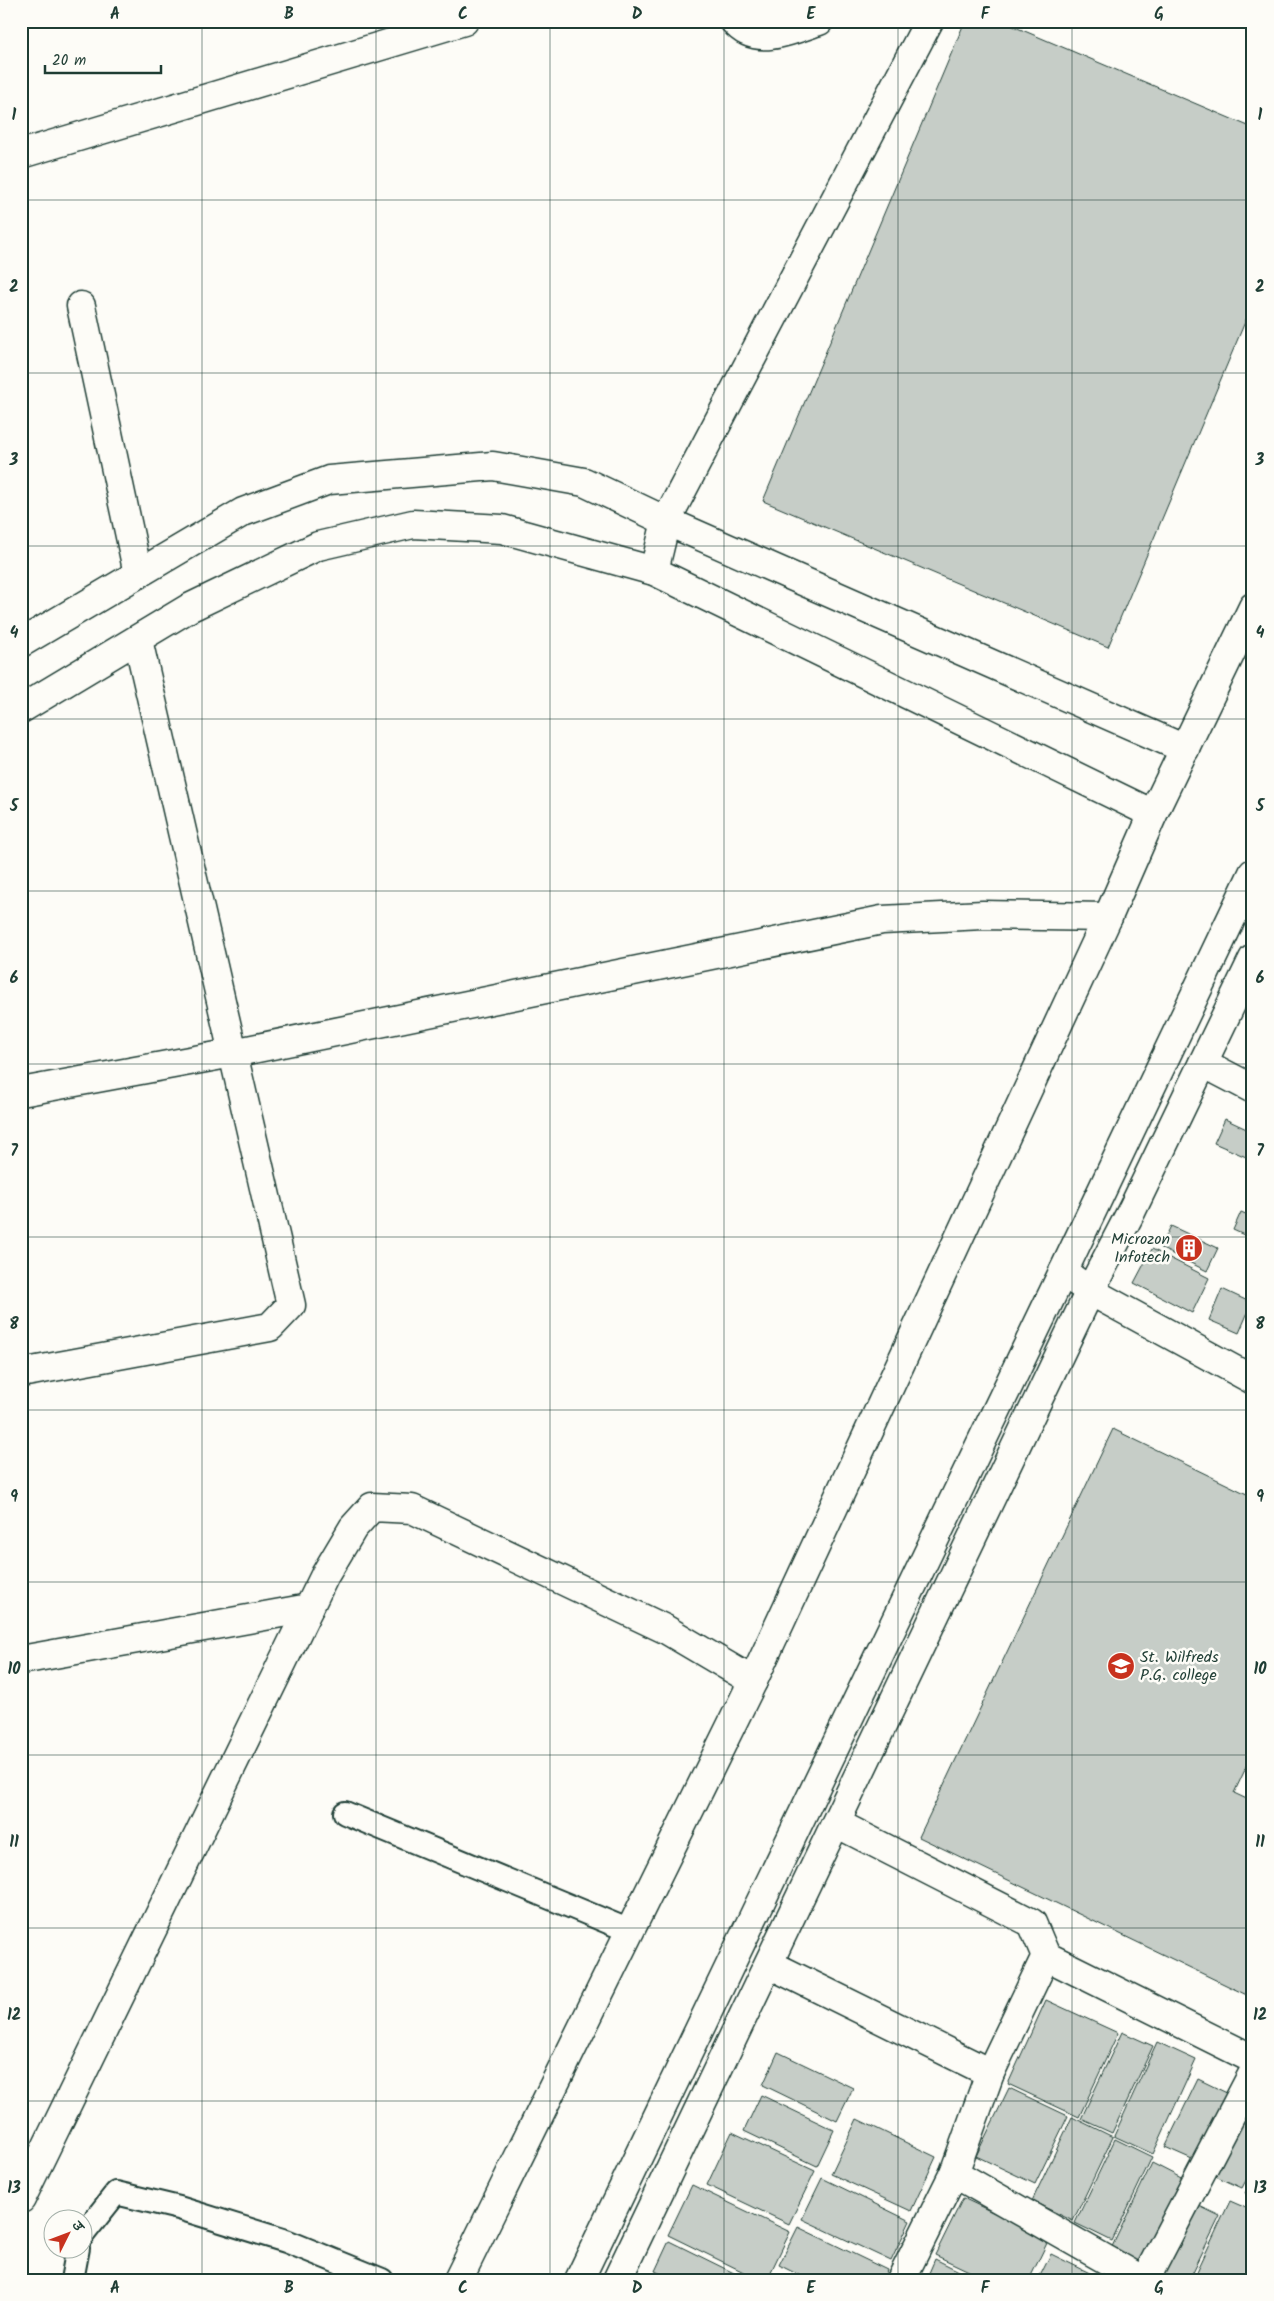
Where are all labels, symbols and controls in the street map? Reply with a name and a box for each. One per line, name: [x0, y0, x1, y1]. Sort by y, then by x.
text: A: [110, 2, 120, 27]
text: B: [284, 2, 294, 27]
text: C: [458, 2, 468, 27]
text: D: [632, 2, 643, 27]
text: E: [807, 2, 817, 27]
text: F: [981, 2, 991, 27]
text: G: [1154, 2, 1164, 27]
scale bar: [45, 42, 161, 74]
text: 20 m: [52, 49, 86, 73]
text: 1: [12, 103, 17, 128]
text: 1: [1258, 103, 1263, 128]
text: 2: [9, 275, 19, 300]
text: 2: [1255, 275, 1265, 300]
text: 3: [9, 448, 19, 473]
text: 3: [1255, 448, 1265, 473]
text: 4: [10, 621, 19, 646]
text: 4: [1256, 621, 1265, 646]
text: 5: [9, 794, 20, 819]
text: 5: [1255, 794, 1266, 819]
text: 6: [10, 966, 19, 991]
text: 6: [1256, 966, 1265, 991]
text: 7: [10, 1139, 18, 1164]
text: 7: [1256, 1139, 1264, 1164]
place label: Microzon Infotech: [1111, 1227, 1170, 1270]
building icon: Microzon Infotech: [1174, 1233, 1204, 1263]
text: 8: [9, 1312, 19, 1337]
text: 8: [1255, 1312, 1265, 1337]
text: 9: [10, 1485, 18, 1510]
text: 9: [1256, 1485, 1264, 1510]
place label: St. Wilfreds P.G. college: [1140, 1645, 1219, 1688]
school or university icon: St. Wilfreds P.G. college: [1106, 1651, 1136, 1681]
text: 10: [7, 1657, 21, 1682]
text: 10: [1253, 1657, 1267, 1682]
text: 11: [9, 1830, 19, 1855]
text: 11: [1255, 1830, 1265, 1855]
text: 12: [7, 2003, 21, 2028]
text: 12: [1253, 2003, 1267, 2028]
text: 13: [7, 2176, 21, 2201]
text: 13: [1253, 2176, 1267, 2201]
north arrow: [42, 2208, 92, 2258]
text: उ: [66, 2215, 90, 2239]
text: A: [110, 2276, 120, 2301]
text: B: [284, 2276, 294, 2301]
text: C: [458, 2276, 468, 2301]
text: D: [632, 2276, 643, 2301]
text: E: [807, 2276, 817, 2301]
text: F: [981, 2276, 991, 2301]
text: G: [1154, 2276, 1164, 2301]

